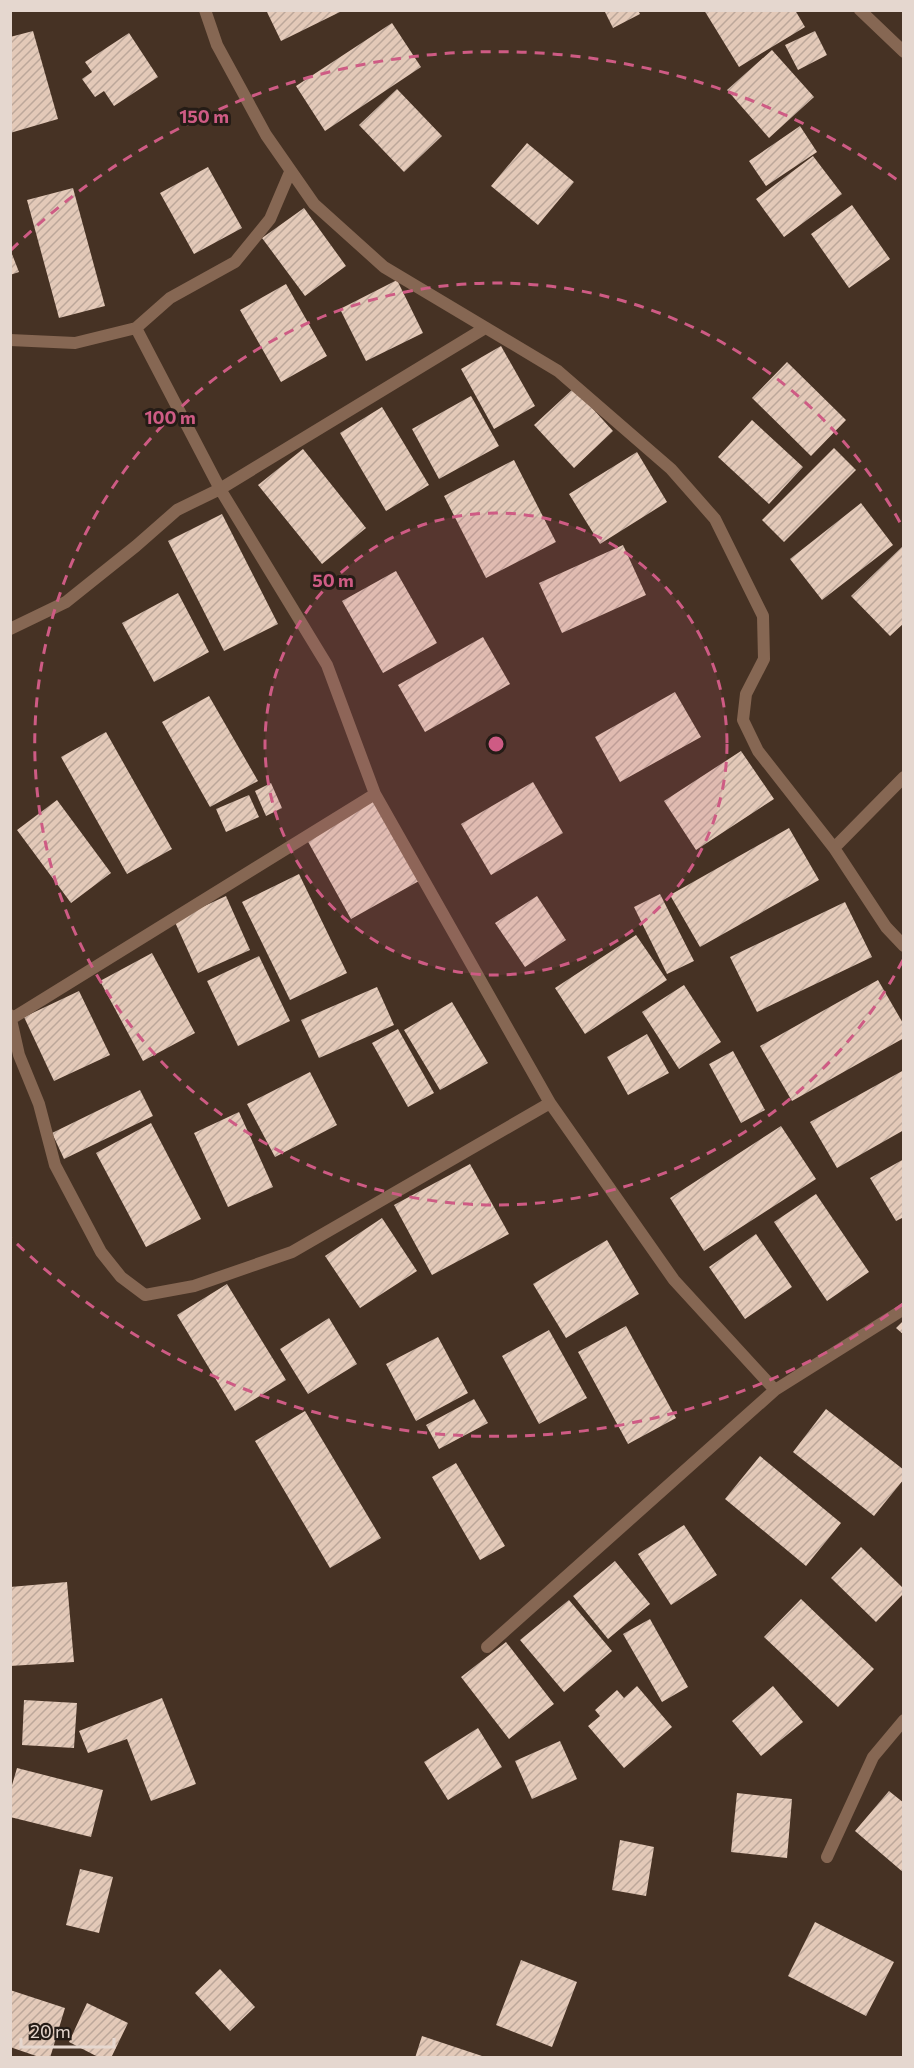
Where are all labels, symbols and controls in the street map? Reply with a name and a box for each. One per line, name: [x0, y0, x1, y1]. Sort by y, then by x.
text: 150 m: [179, 105, 229, 127]
text: 100 m: [144, 406, 196, 428]
text: 50 m: [312, 569, 354, 591]
centre of rings: [486, 734, 506, 754]
scale bar: [21, 2011, 114, 2049]
text: 20 m: [30, 2020, 71, 2042]

